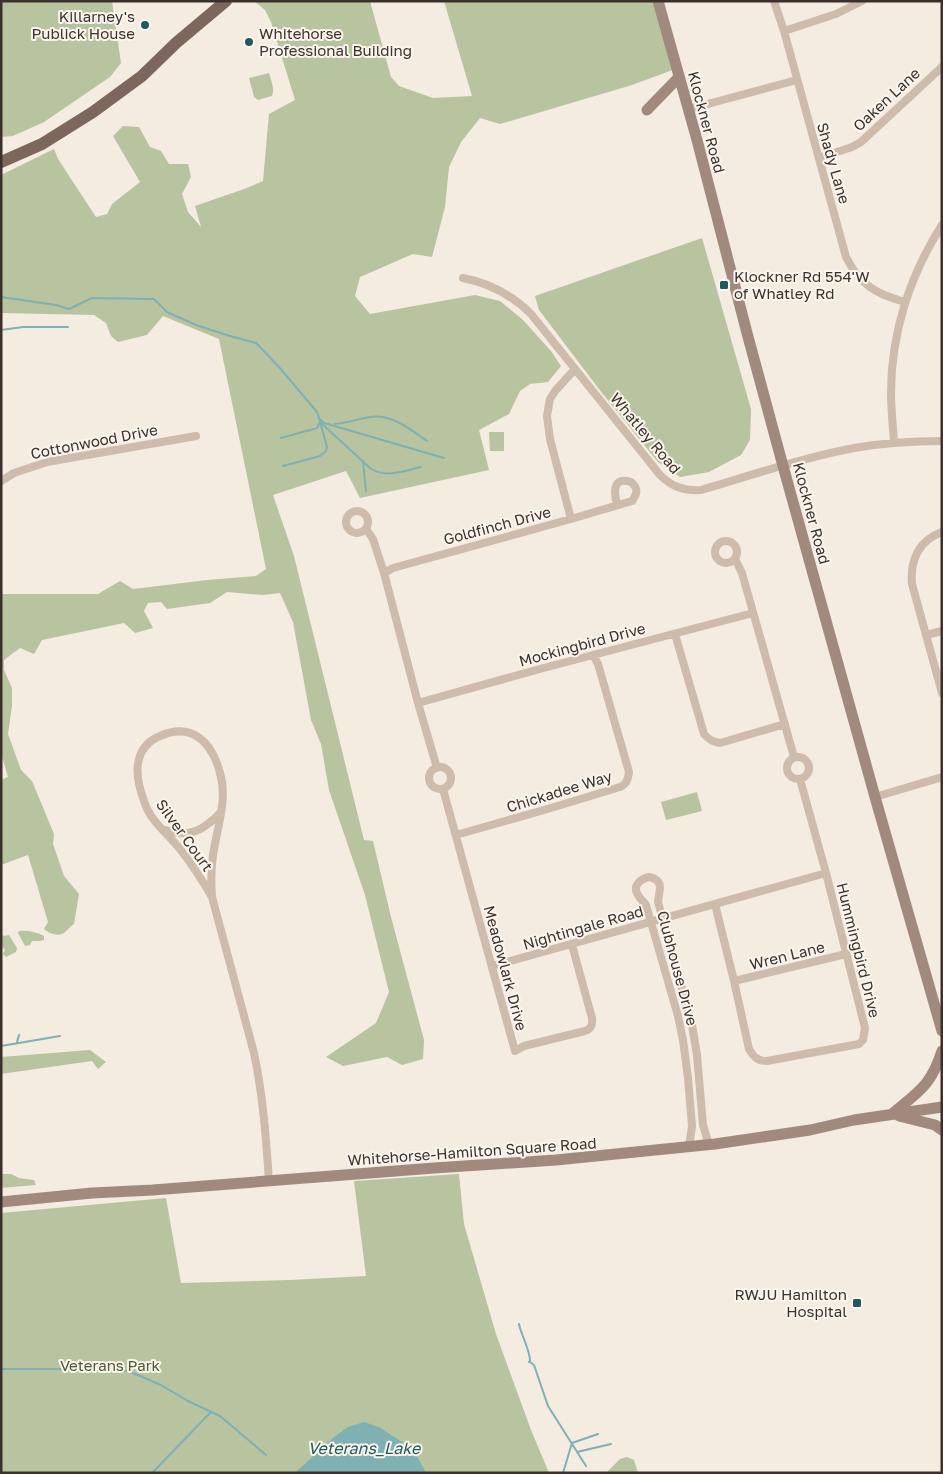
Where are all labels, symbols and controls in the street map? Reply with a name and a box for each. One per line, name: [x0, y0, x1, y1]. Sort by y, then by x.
place label: Killarney's Publick House: [32, 7, 135, 42]
marker: Killarney's Publick House: [139, 19, 151, 31]
place label: Whitehorse Professional Building: [259, 24, 412, 59]
marker: Whitehorse Professional Building: [243, 36, 255, 48]
street label: Oaken Lane: [849, 63, 923, 134]
street label: Klockner Road: [685, 69, 729, 175]
street label: Shady Lane: [814, 120, 854, 206]
place label: Klockner Rd 554'W of Whatley Rd: [734, 267, 870, 302]
marker: Klockner Rd 554'W of Whatley Rd: [718, 279, 730, 291]
street label: Whatley Road: [607, 389, 685, 477]
street label: Cottonwood Drive: [29, 420, 159, 462]
street label: Klockner Road: [790, 460, 834, 566]
street label: Goldfinch Drive: [441, 502, 553, 548]
street label: Mockingbird Drive: [517, 618, 647, 670]
street label: Chickadee Way: [504, 766, 614, 816]
street label: Silver Court: [153, 795, 217, 875]
street label: Hummingbird Drive: [834, 881, 885, 1020]
street label: Nightingale Road: [521, 901, 645, 953]
street label: Meadowlark Drive: [481, 903, 531, 1033]
street label: Clubhouse Drive: [654, 909, 702, 1028]
street label: Wren Lane: [748, 937, 827, 973]
street label: Whitehorse-Hamilton Square Road: [347, 1133, 597, 1169]
place label: RWJU Hamilton Hospital: [734, 1285, 847, 1320]
marker: RWJU Hamilton Hospital: [851, 1297, 863, 1309]
park label: Veterans Park: [60, 1356, 161, 1374]
water label: Veterans_Lake: [308, 1438, 422, 1458]

